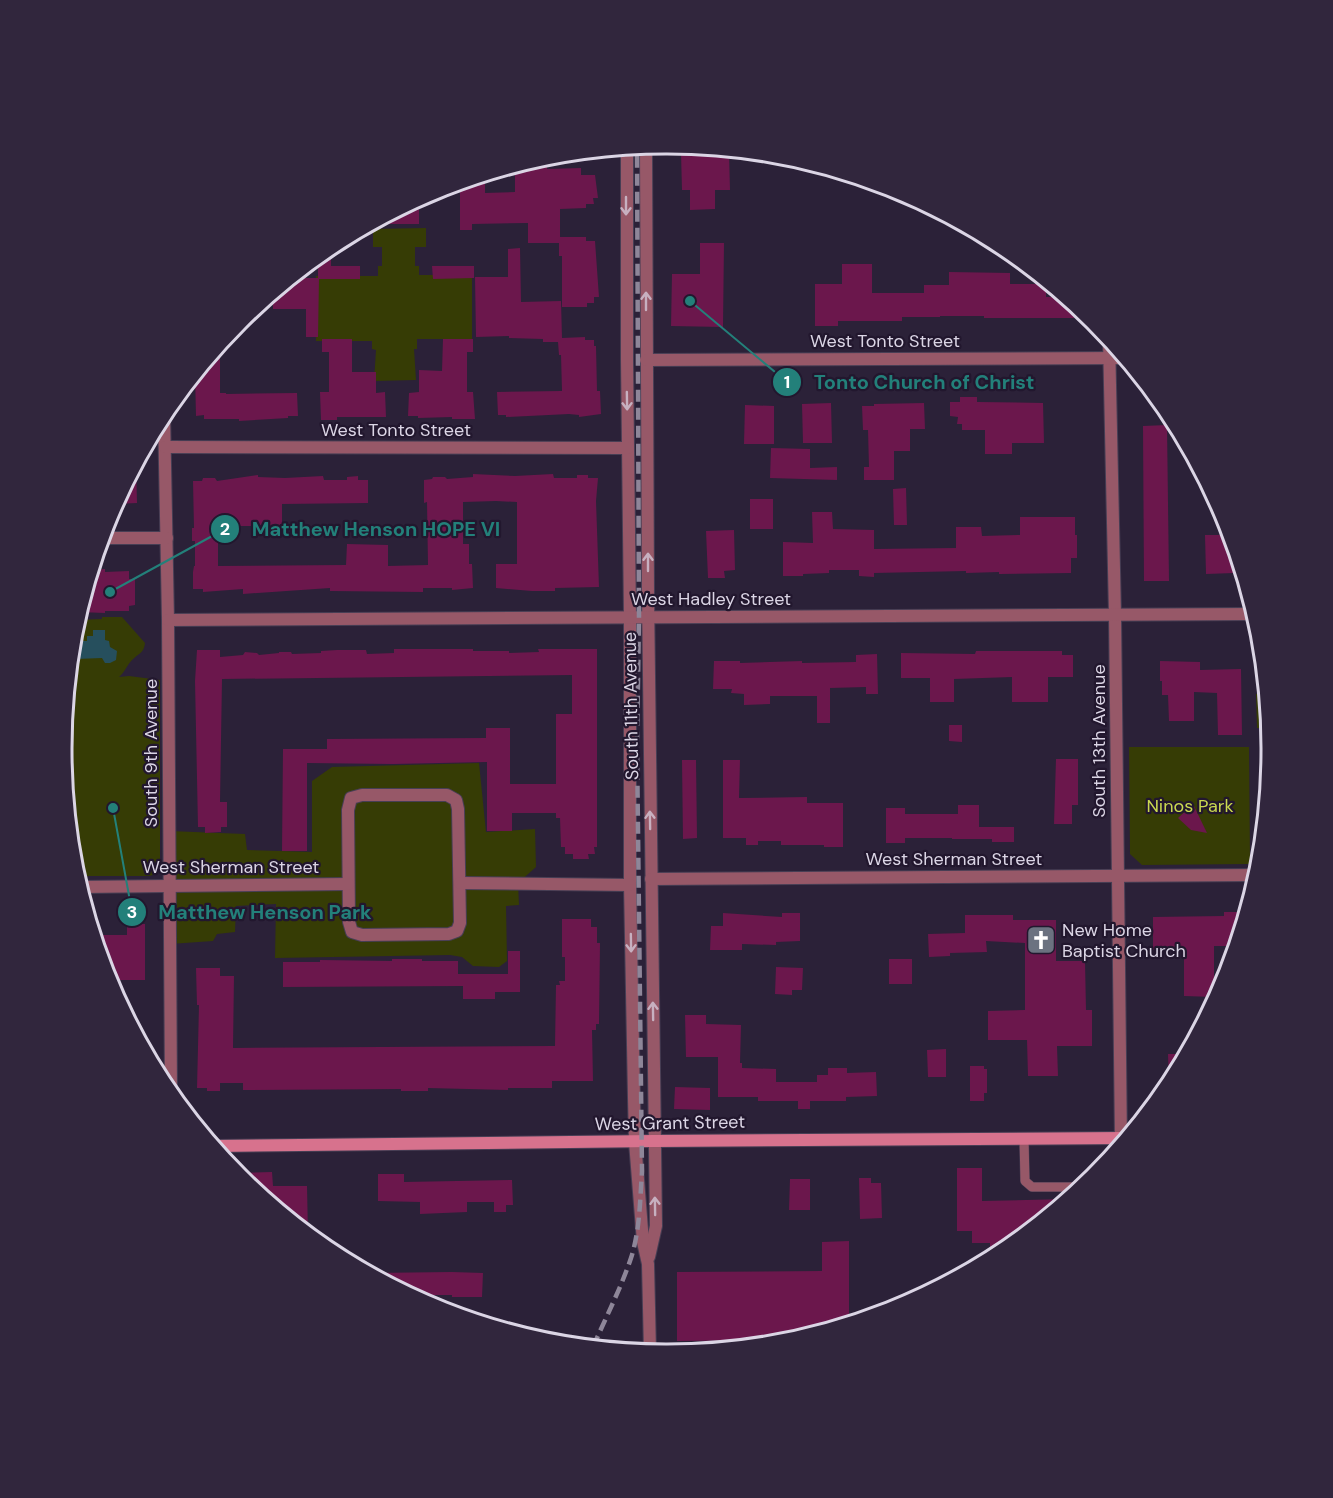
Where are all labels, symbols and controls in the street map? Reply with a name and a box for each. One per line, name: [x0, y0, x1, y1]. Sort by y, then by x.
one-way arrow: [621, 196, 632, 216]
one-way arrow: [640, 292, 652, 312]
street label: West Tonto Street: [810, 329, 960, 353]
callout: Tonto Church of Christ: [772, 363, 1046, 401]
text: Tonto Church of Christ: [814, 369, 1034, 395]
text: 1: [784, 370, 790, 394]
one-way arrow: [621, 391, 633, 411]
street label: West Tonto Street: [321, 418, 471, 442]
callout: Matthew Henson HOPE VI: [210, 510, 512, 548]
text: Matthew Henson HOPE VI: [252, 516, 500, 542]
text: 2: [220, 517, 230, 541]
one-way arrow: [642, 553, 654, 573]
street label: West Hadley Street: [631, 587, 791, 611]
street label: South 11th Avenue: [618, 632, 644, 780]
street label: South 13th Avenue: [1087, 664, 1111, 818]
street label: South 9th Avenue: [139, 679, 163, 827]
park label: Ninos Park: [1146, 794, 1234, 818]
one-way arrow: [644, 811, 656, 831]
street label: West Sherman Street: [866, 847, 1042, 871]
street label: West Sherman Street: [143, 855, 319, 879]
callout: Matthew Henson Park: [117, 893, 384, 931]
text: Matthew Henson Park: [158, 899, 372, 925]
text: 3: [127, 900, 137, 924]
place label: New Home Baptist Church: [1062, 918, 1186, 963]
church icon: New Home Baptist Church: [1025, 924, 1057, 956]
one-way arrow: [625, 933, 637, 953]
one-way arrow: [647, 1002, 658, 1022]
street label: West Grant Street: [595, 1110, 745, 1136]
one-way arrow: [649, 1197, 661, 1217]

